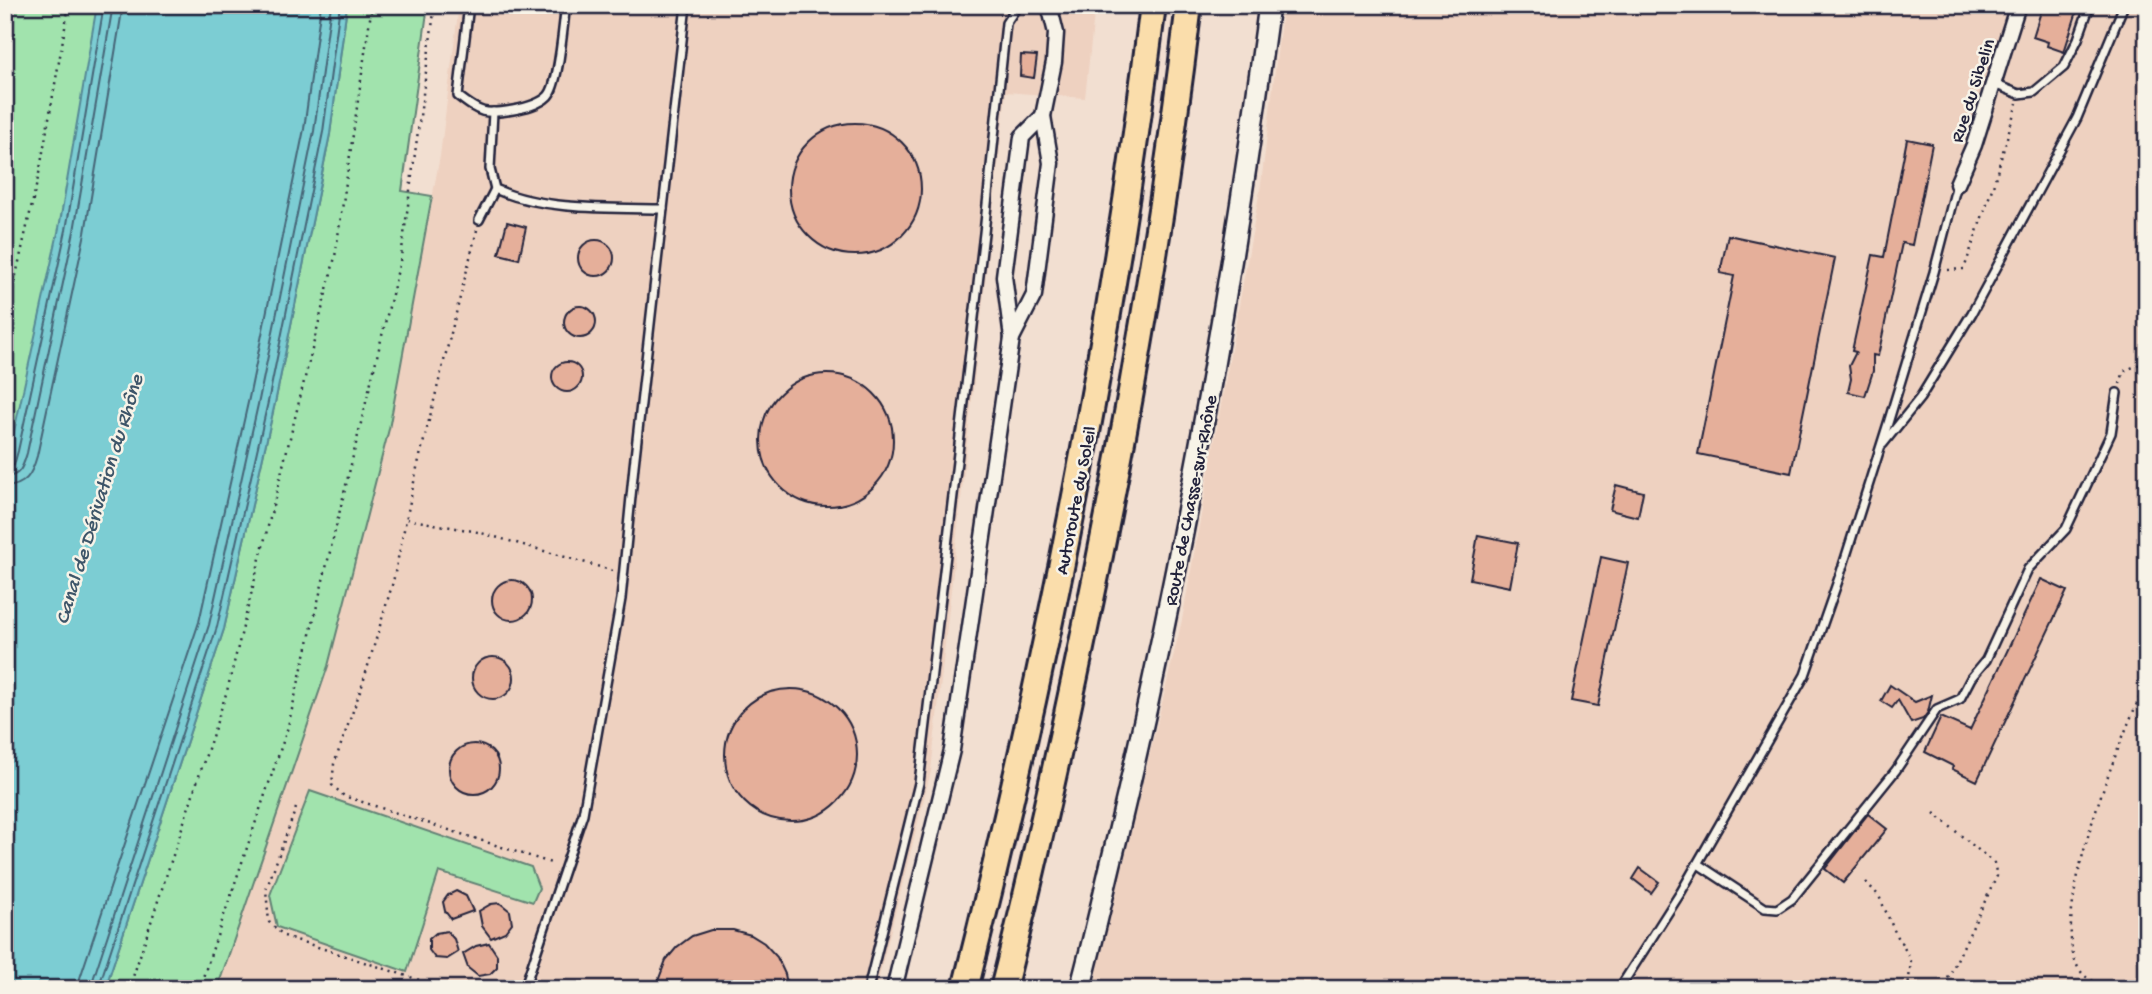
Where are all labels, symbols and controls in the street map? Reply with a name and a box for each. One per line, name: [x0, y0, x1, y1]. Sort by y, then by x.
street label: Rue du Sibelin: [1947, 36, 2002, 146]
water label: Canal de Dérivation du Rhône: [51, 371, 152, 628]
street label: Route de Chasse-sur-Rhône: [1161, 393, 1224, 608]
street label: Autoroute du Soleil: [1052, 424, 1103, 577]

